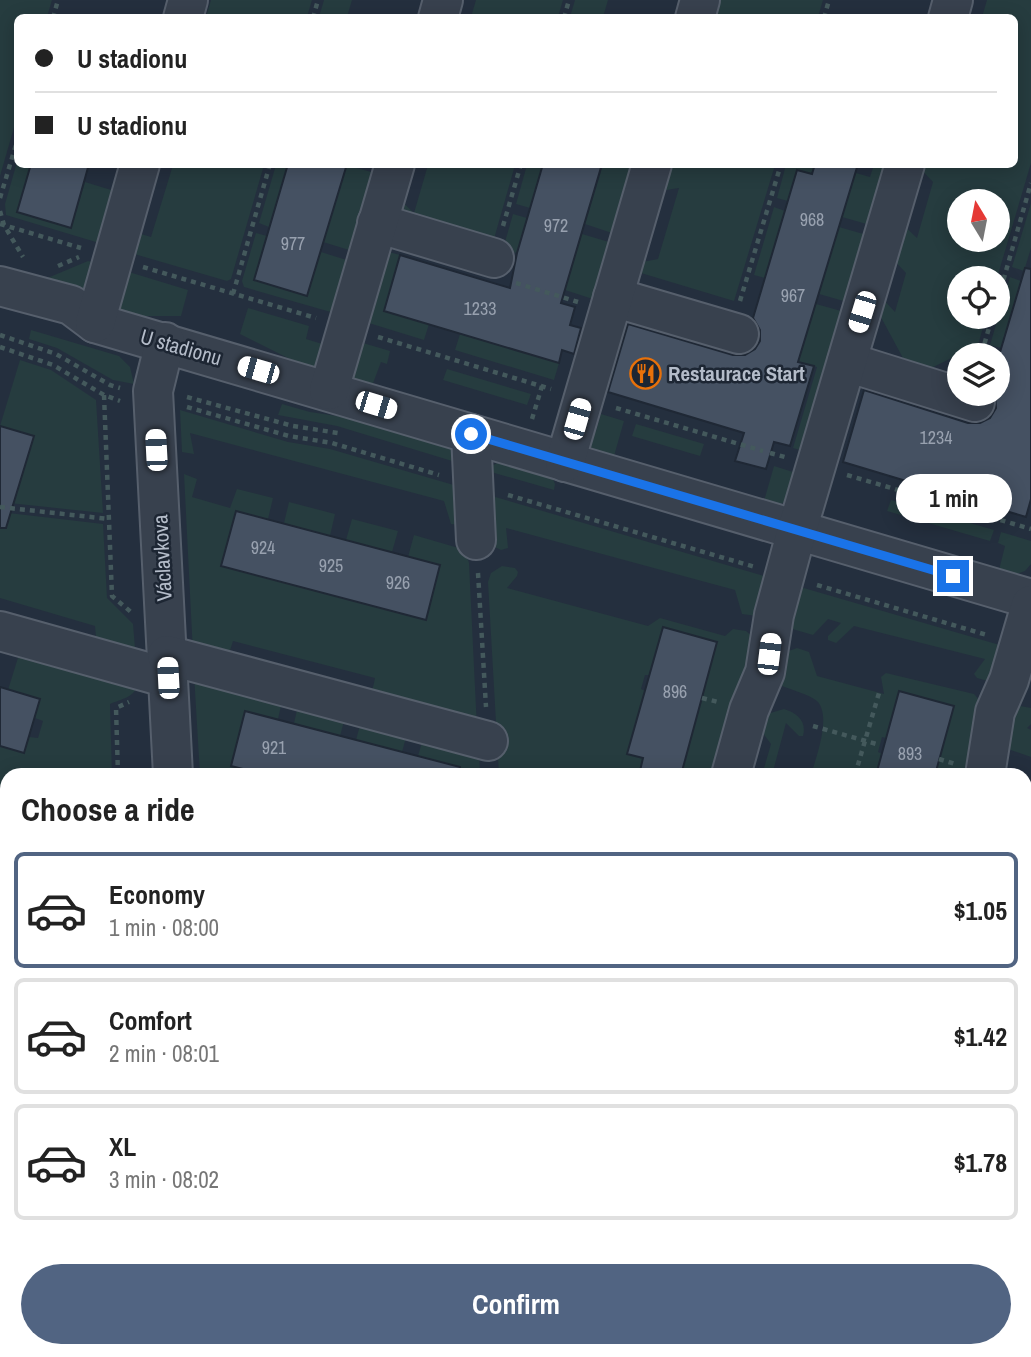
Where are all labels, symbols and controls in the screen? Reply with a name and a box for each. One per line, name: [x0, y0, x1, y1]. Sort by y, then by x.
text: U stadionu: [77, 41, 187, 76]
text: U stadionu: [77, 108, 187, 143]
north arrow: [947, 189, 1010, 252]
map controls: [947, 189, 1010, 406]
house number: 968: [800, 207, 824, 232]
house number: 972: [544, 213, 568, 238]
house number: 977: [281, 231, 305, 256]
button: locate: [947, 266, 1010, 329]
house number: 967: [781, 283, 805, 308]
car: [846, 289, 879, 335]
house number: 1233: [464, 296, 496, 321]
street label: U stadionu: [137, 322, 225, 372]
button: layers: [947, 343, 1010, 406]
car: [235, 354, 282, 386]
restaurant icon: Restaurace Start: [628, 356, 662, 390]
place label: Restaurace Start: [668, 359, 805, 388]
car: [353, 389, 400, 421]
car: [562, 396, 593, 442]
route start: [455, 418, 487, 450]
house number: 1234: [920, 425, 952, 450]
car: [145, 428, 168, 472]
callout: 1 min: [895, 475, 1011, 524]
text: 1 min: [929, 483, 979, 514]
street label: Václavkova: [145, 513, 179, 602]
house number: 924: [251, 535, 275, 560]
house number: 925: [319, 553, 343, 578]
route end: [937, 560, 969, 592]
house number: 926: [386, 570, 410, 595]
car: [757, 632, 782, 676]
car: [157, 656, 180, 700]
house number: 896: [663, 679, 687, 704]
house number: 921: [262, 735, 287, 760]
house number: 893: [898, 741, 922, 766]
text: Choose a ride: [21, 788, 195, 831]
text: Economy: [109, 877, 205, 912]
icon: car: [25, 879, 88, 942]
text: $1.05: [954, 893, 1007, 928]
text: 1 min · 08:00: [109, 912, 219, 943]
text: Comfort: [109, 1003, 192, 1038]
icon: car: [25, 1005, 88, 1068]
text: $1.42: [954, 1019, 1007, 1054]
text: 2 min · 08:01: [109, 1038, 219, 1069]
text: XL: [109, 1129, 136, 1164]
icon: car: [25, 1131, 88, 1194]
text: $1.78: [954, 1145, 1007, 1180]
text: 3 min · 08:02: [109, 1164, 219, 1195]
button: Confirm: [21, 1264, 1011, 1344]

